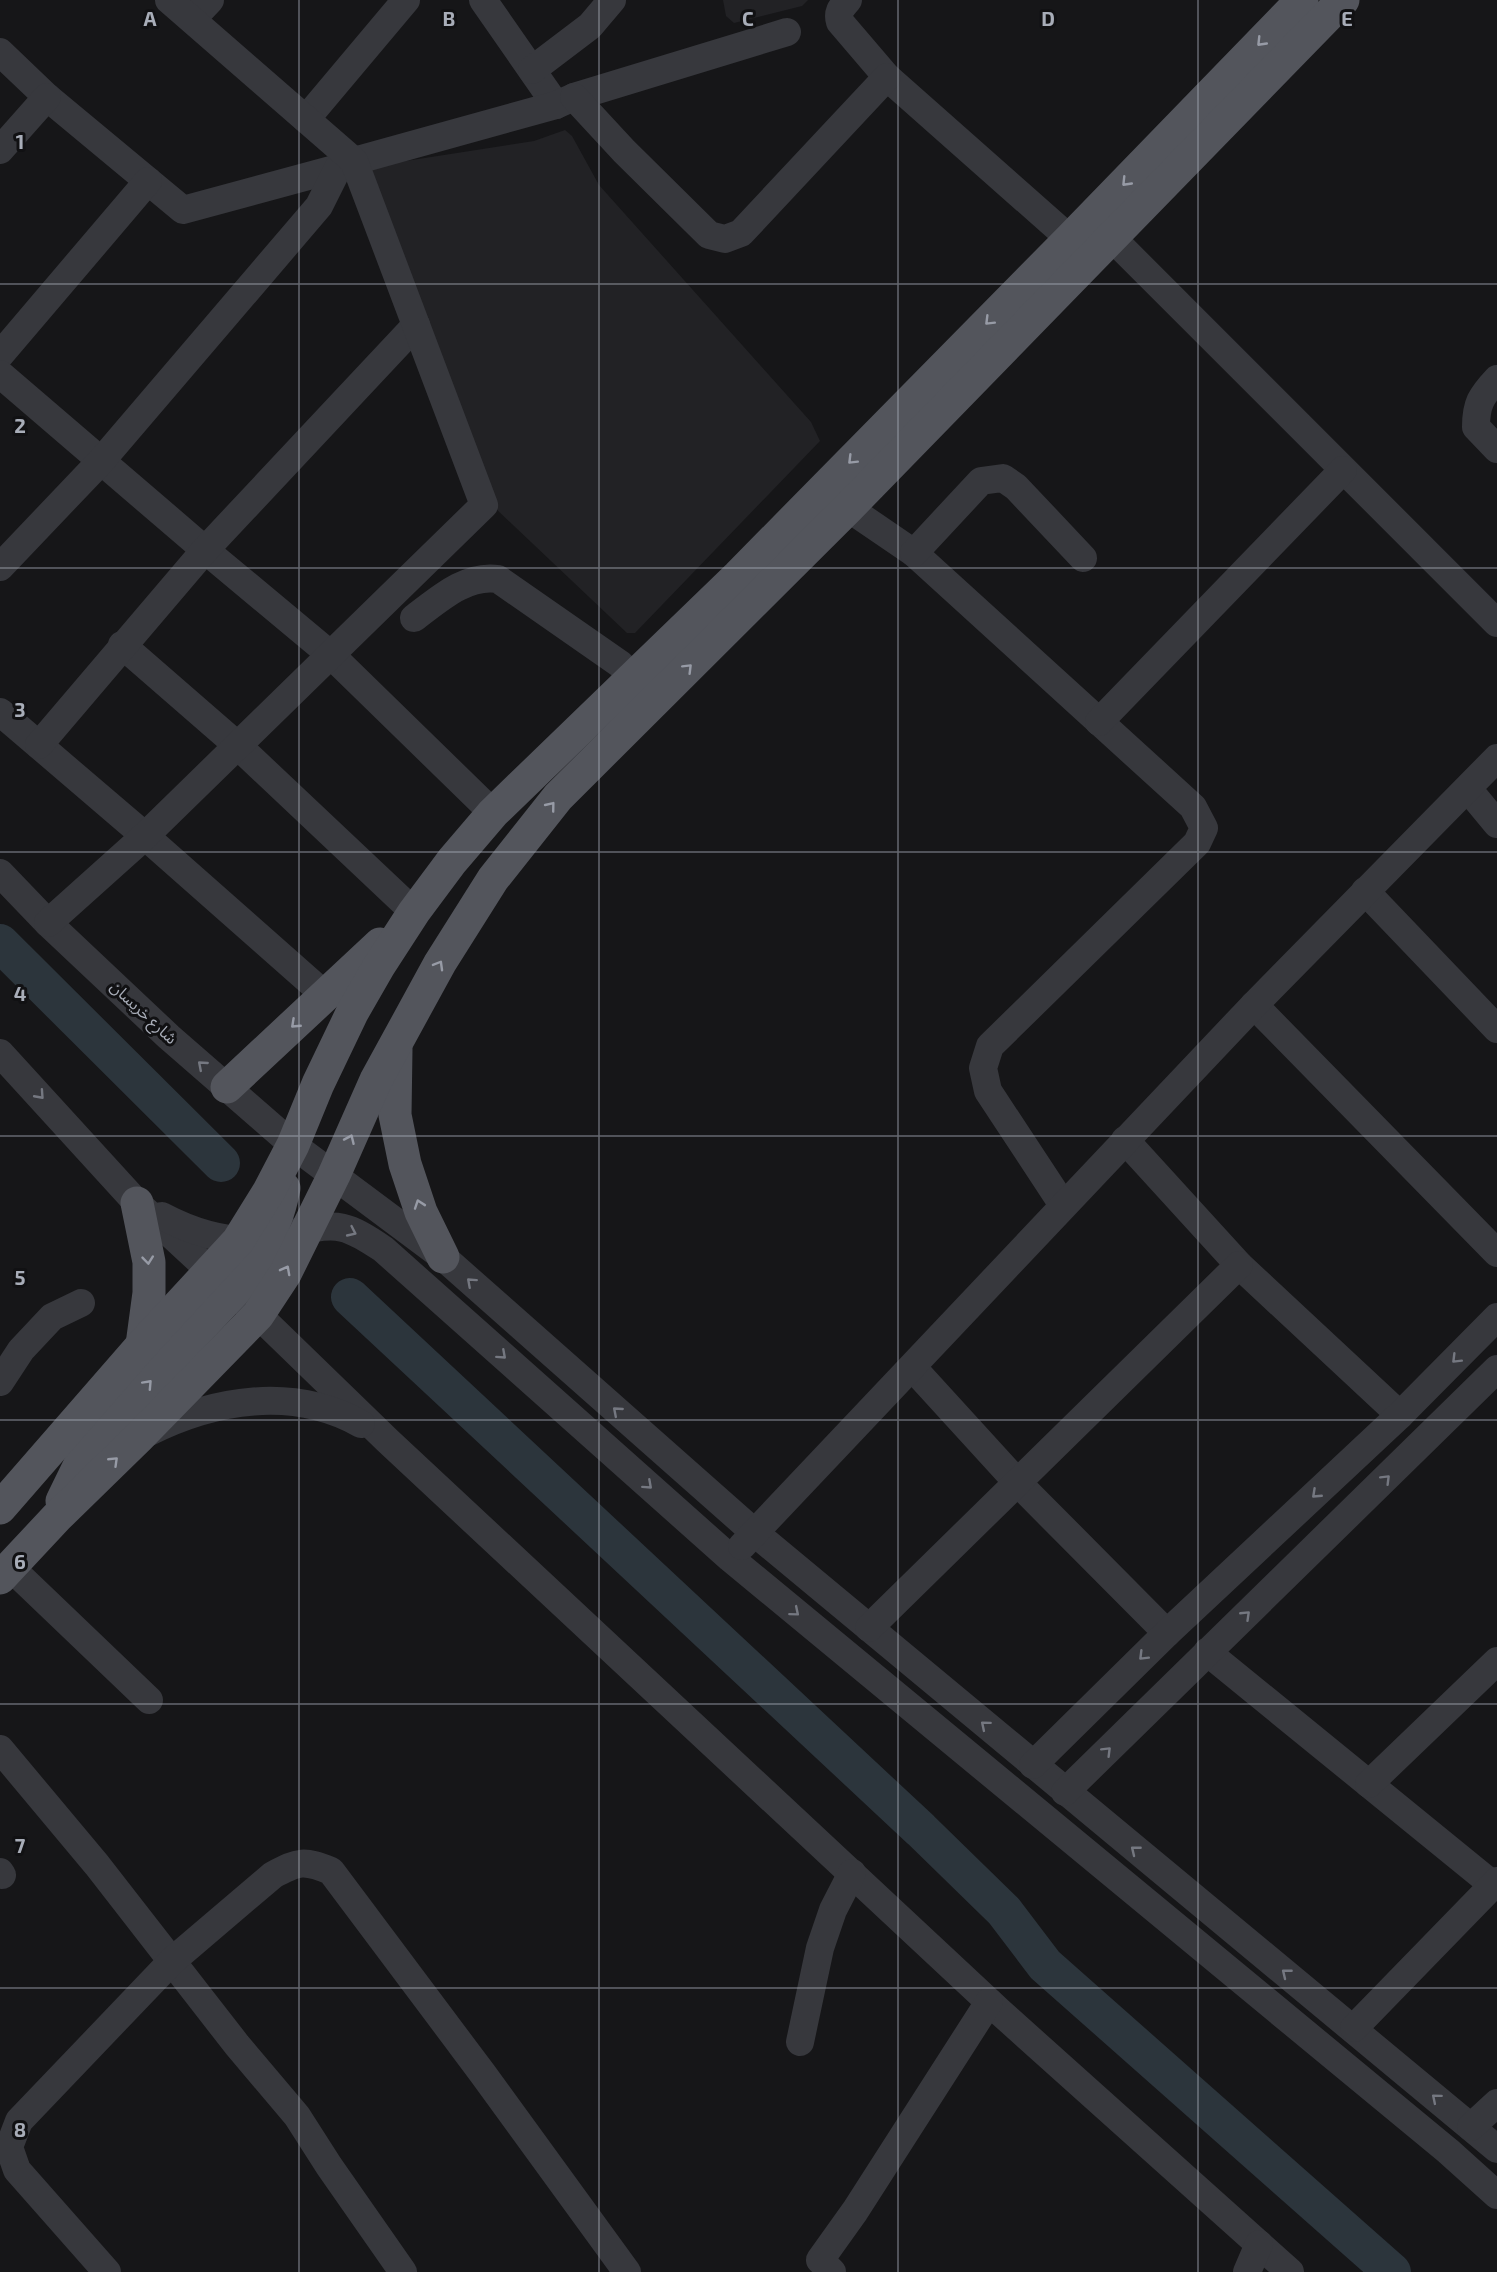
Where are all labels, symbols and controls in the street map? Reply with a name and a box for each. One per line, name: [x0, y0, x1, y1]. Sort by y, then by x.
text: A: [143, 6, 157, 30]
text: B: [443, 6, 455, 30]
text: C: [742, 6, 754, 30]
text: D: [1041, 6, 1055, 30]
text: E: [1341, 6, 1353, 30]
one-way arrow: [1258, 35, 1269, 46]
text: 1: [16, 129, 24, 153]
one-way arrow: [1122, 175, 1133, 186]
one-way arrow: [986, 314, 997, 325]
text: 2: [14, 413, 26, 437]
one-way arrow: [849, 453, 860, 464]
one-way arrow: [681, 664, 692, 675]
text: 3: [14, 697, 26, 721]
one-way arrow: [544, 802, 555, 813]
one-way arrow: [432, 961, 444, 971]
street label: شارع خريسان: [104, 976, 182, 1050]
text: 4: [14, 981, 27, 1005]
one-way arrow: [291, 1017, 301, 1028]
one-way arrow: [198, 1061, 209, 1072]
one-way arrow: [33, 1088, 44, 1099]
one-way arrow: [343, 1134, 355, 1145]
one-way arrow: [413, 1199, 426, 1210]
one-way arrow: [346, 1224, 357, 1236]
one-way arrow: [141, 1255, 154, 1264]
text: 5: [14, 1265, 26, 1289]
one-way arrow: [279, 1266, 290, 1277]
one-way arrow: [467, 1278, 478, 1289]
one-way arrow: [495, 1348, 506, 1359]
one-way arrow: [1452, 1352, 1463, 1362]
one-way arrow: [141, 1380, 152, 1391]
one-way arrow: [613, 1408, 624, 1419]
one-way arrow: [107, 1458, 118, 1469]
one-way arrow: [1378, 1475, 1389, 1486]
one-way arrow: [641, 1478, 651, 1489]
one-way arrow: [1312, 1487, 1322, 1498]
text: 6: [14, 1549, 26, 1573]
one-way arrow: [788, 1605, 799, 1616]
one-way arrow: [1238, 1611, 1249, 1622]
one-way arrow: [1140, 1649, 1151, 1660]
one-way arrow: [981, 1722, 992, 1733]
one-way arrow: [1099, 1748, 1110, 1759]
text: 7: [15, 1833, 26, 1857]
one-way arrow: [1131, 1846, 1142, 1857]
one-way arrow: [1282, 1970, 1293, 1981]
one-way arrow: [1432, 2094, 1443, 2105]
text: 8: [14, 2117, 26, 2141]

